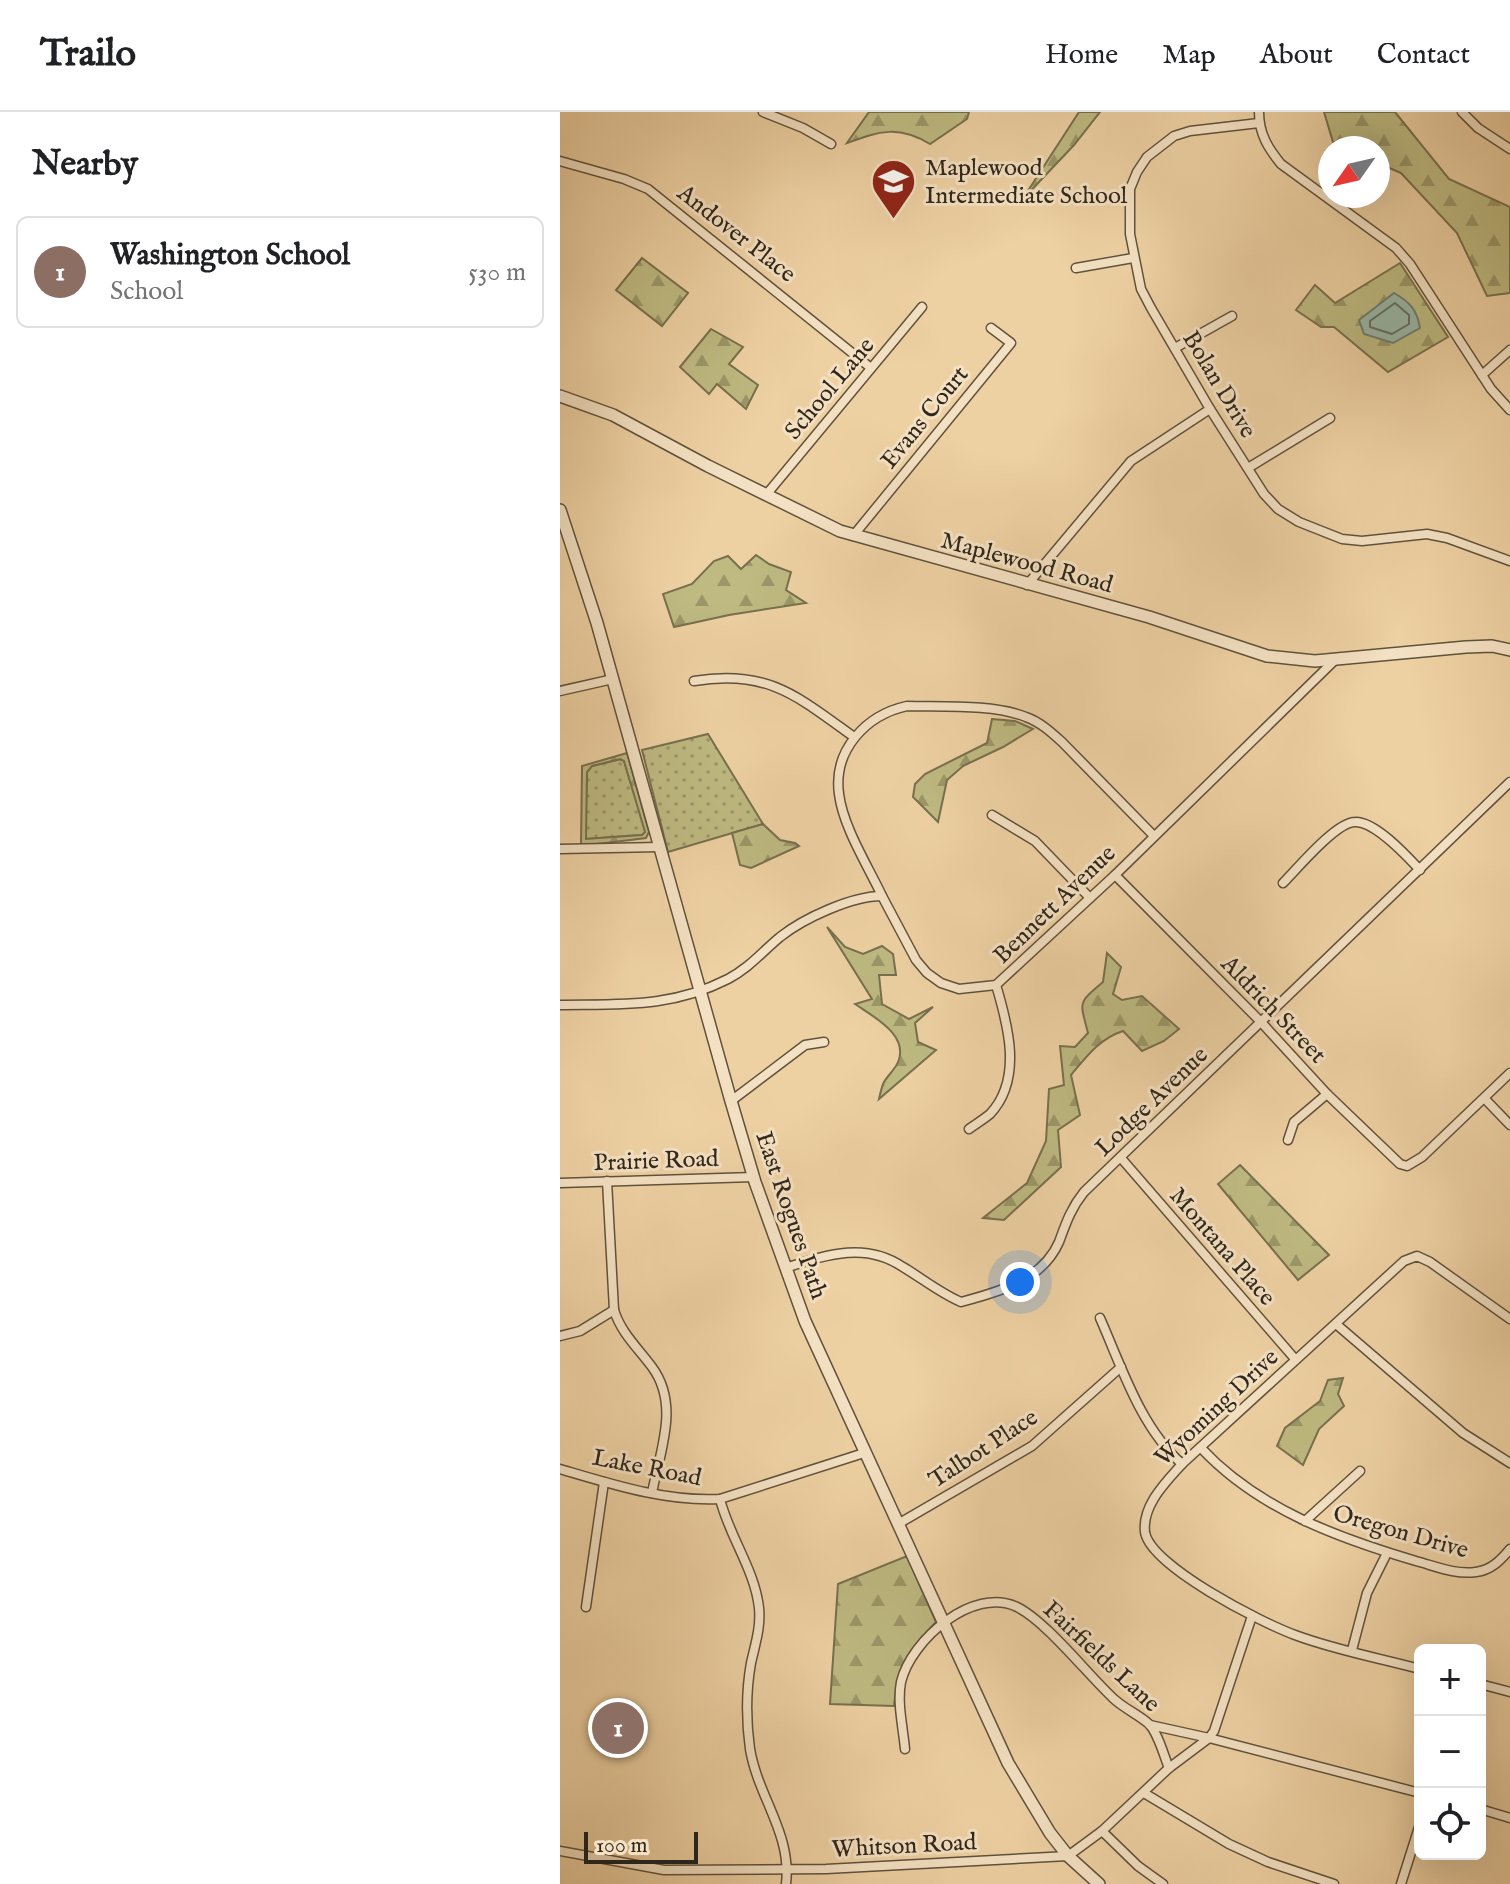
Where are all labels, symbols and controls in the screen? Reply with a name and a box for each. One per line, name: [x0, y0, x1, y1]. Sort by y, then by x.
text: Trailo: [40, 31, 136, 79]
text: Home: [1045, 38, 1118, 73]
text: Map: [1162, 38, 1216, 73]
text: About: [1260, 38, 1333, 73]
text: Contact: [1377, 38, 1470, 73]
north arrow: [1318, 136, 1390, 208]
text: Nearby: [32, 143, 138, 186]
place label: Maplewood Intermediate School: [925, 153, 1128, 212]
school or university icon: Maplewood Intermediate School: [870, 157, 918, 220]
street label: Andover Place: [670, 178, 802, 290]
text: Washington School: [110, 237, 350, 275]
text: 1: [55, 256, 65, 289]
text: 530 m: [468, 256, 526, 289]
text: School: [110, 275, 183, 308]
street label: Bolan Drive: [1175, 326, 1263, 444]
street label: School Lane: [778, 331, 882, 446]
street label: Evans Court: [874, 360, 976, 476]
street label: Maplewood Road: [937, 526, 1116, 601]
street label: Bennett Avenue: [987, 839, 1123, 971]
street label: Aldrich Street: [1213, 949, 1332, 1071]
street label: Lodge Avenue: [1089, 1040, 1215, 1164]
street label: East Rogues Path: [747, 1128, 834, 1304]
street label: Prairie Road: [593, 1144, 719, 1179]
street label: Montana Place: [1162, 1181, 1282, 1313]
your location: [1000, 1262, 1040, 1302]
street label: Wyoming Drive: [1148, 1343, 1286, 1474]
street label: Talbot Place: [923, 1402, 1044, 1496]
street label: Lake Road: [589, 1443, 704, 1494]
street label: Oregon Drive: [1329, 1498, 1472, 1567]
street label: Fairfields Lane: [1036, 1595, 1166, 1719]
map controls: [1414, 1644, 1486, 1860]
button: +: [1414, 1644, 1486, 1716]
pin: 1: [592, 1698, 644, 1758]
button: −: [1414, 1716, 1486, 1788]
button: locate: [1414, 1788, 1486, 1860]
street label: Whitson Road: [831, 1827, 977, 1866]
scale bar: [584, 1828, 698, 1864]
text: 100 m: [596, 1832, 648, 1860]

